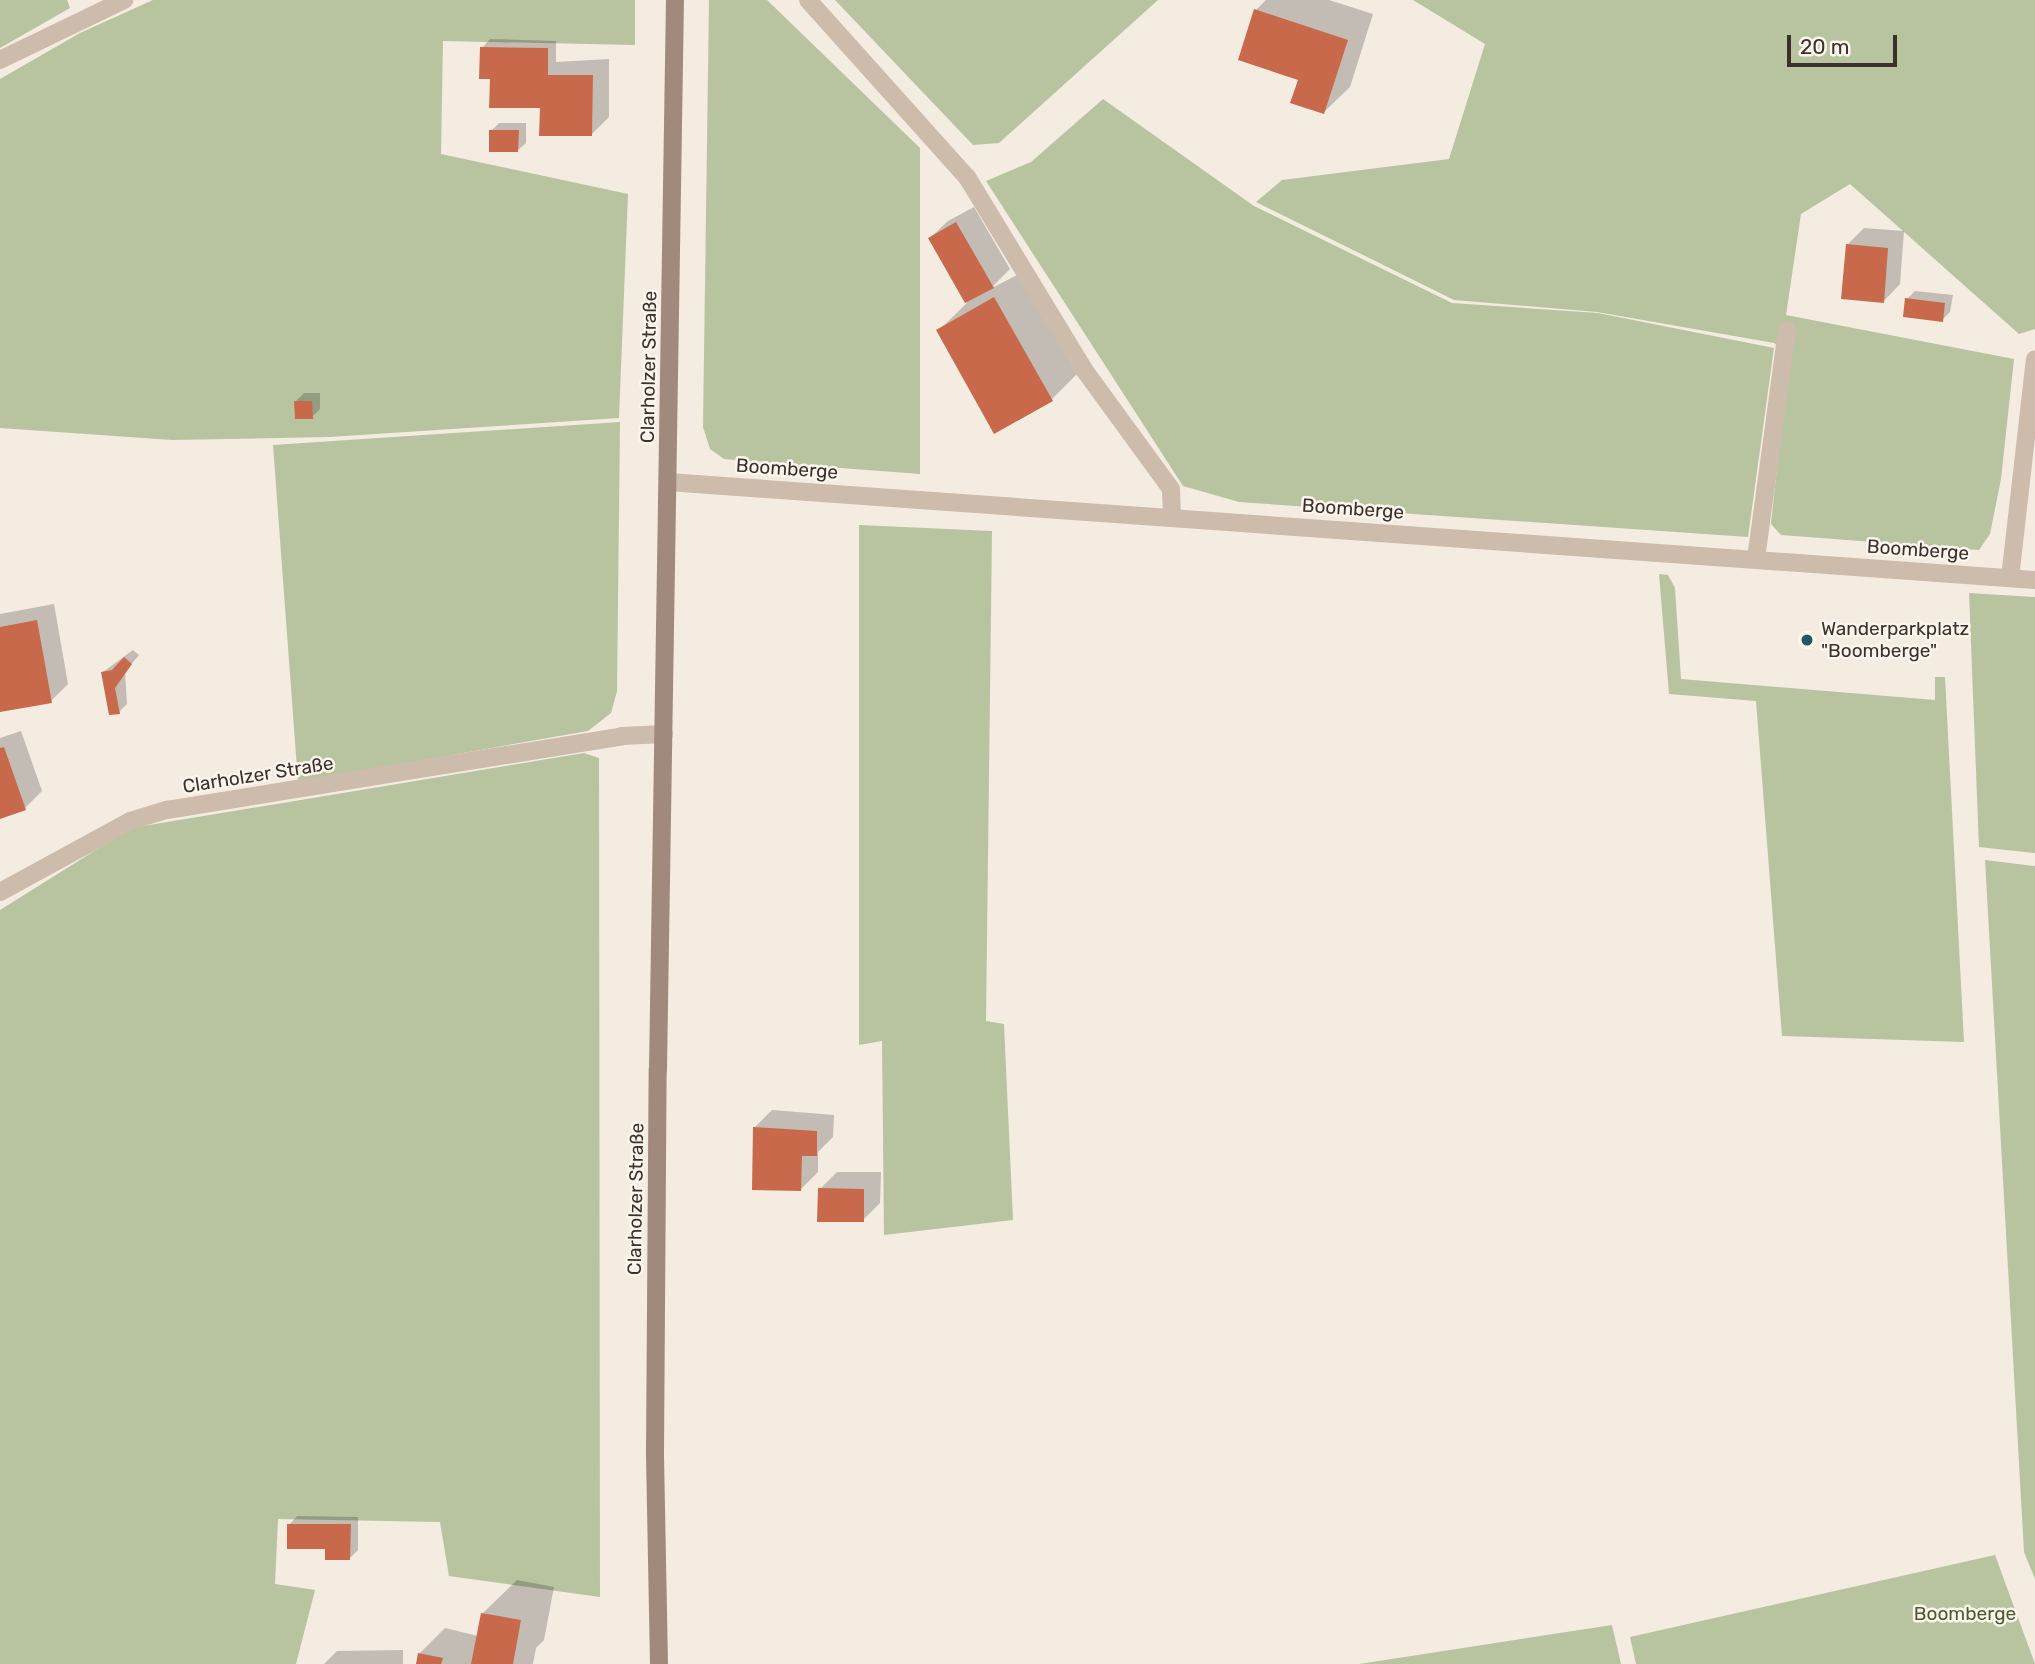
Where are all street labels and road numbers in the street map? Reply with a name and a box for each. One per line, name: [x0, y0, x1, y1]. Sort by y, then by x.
street label: Clarholzer Straße: [636, 290, 662, 444]
street label: Boomberge: [735, 454, 839, 484]
street label: Boomberge: [1301, 494, 1405, 524]
street label: Boomberge: [1866, 535, 1970, 565]
street label: Clarholzer Straße: [181, 752, 335, 798]
street label: Clarholzer Straße: [623, 1122, 649, 1276]

